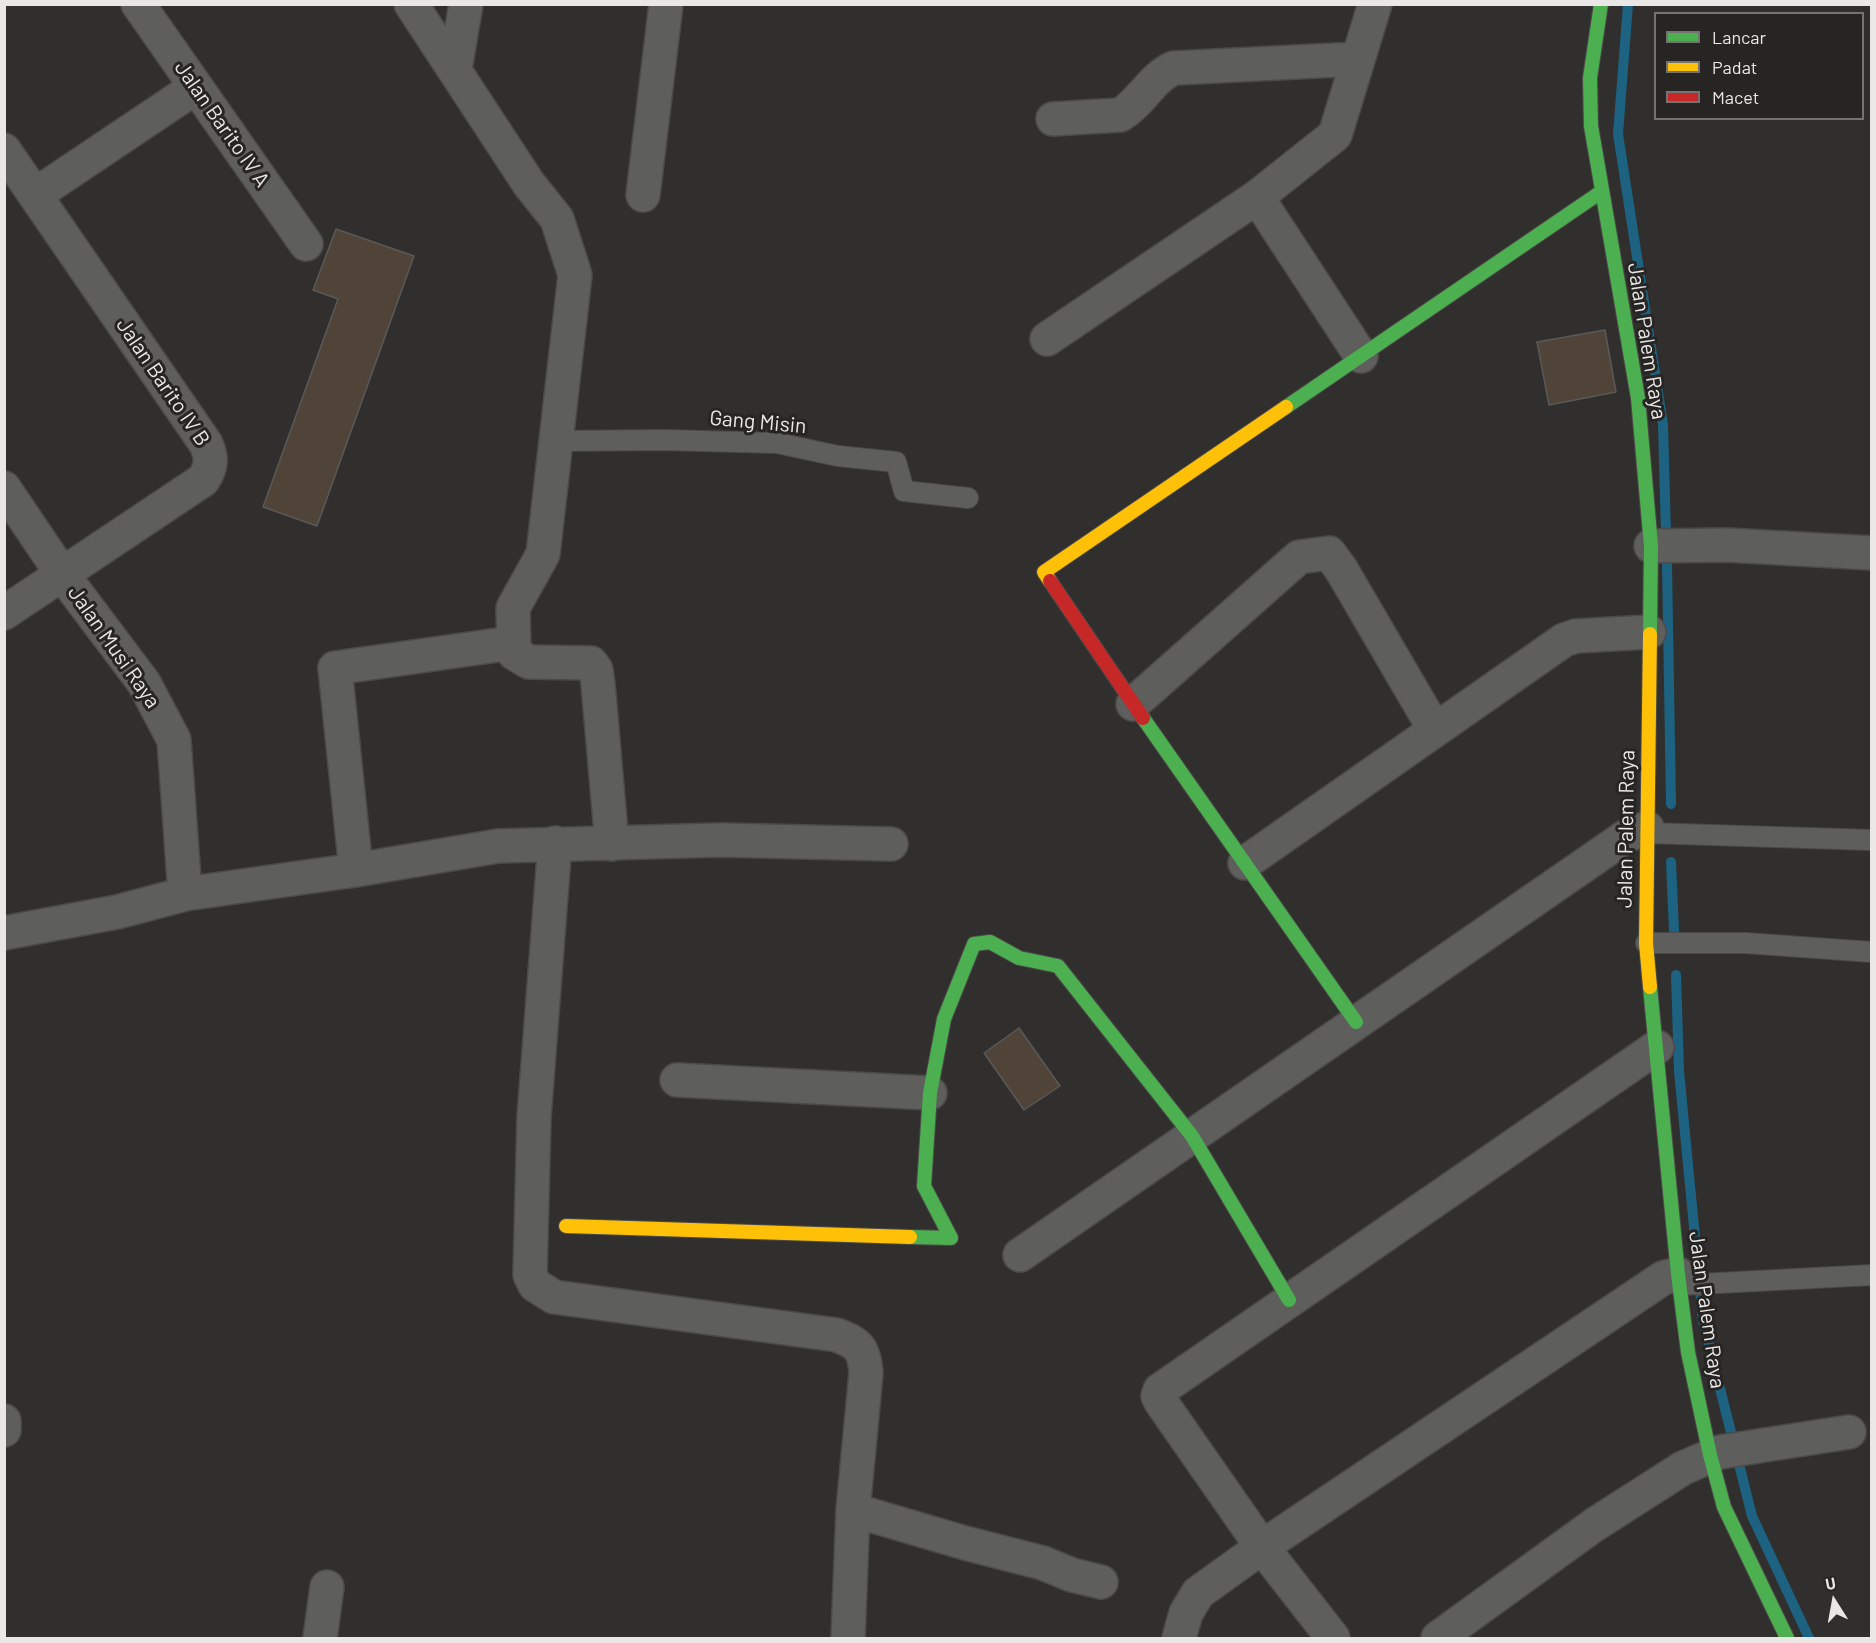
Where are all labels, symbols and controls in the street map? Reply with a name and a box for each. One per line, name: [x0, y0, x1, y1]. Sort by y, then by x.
legend: [1654, 12, 1864, 120]
text: Lancar: [1712, 26, 1766, 48]
street label: Jalan Barito IV A: [169, 56, 275, 192]
text: Padat: [1712, 56, 1757, 78]
text: Macet: [1712, 86, 1759, 108]
street label: Jalan Palem Raya: [1622, 261, 1672, 421]
street label: Jalan Barito IV B: [111, 313, 215, 451]
street label: Gang Misin: [708, 405, 808, 439]
street label: Jalan Musi Raya: [63, 581, 165, 713]
street label: Jalan Palem Raya: [1612, 750, 1640, 908]
street label: Jalan Palem Raya: [1684, 1230, 1730, 1390]
north arrow: [1804, 1571, 1864, 1631]
text: U: [1824, 1573, 1837, 1593]

